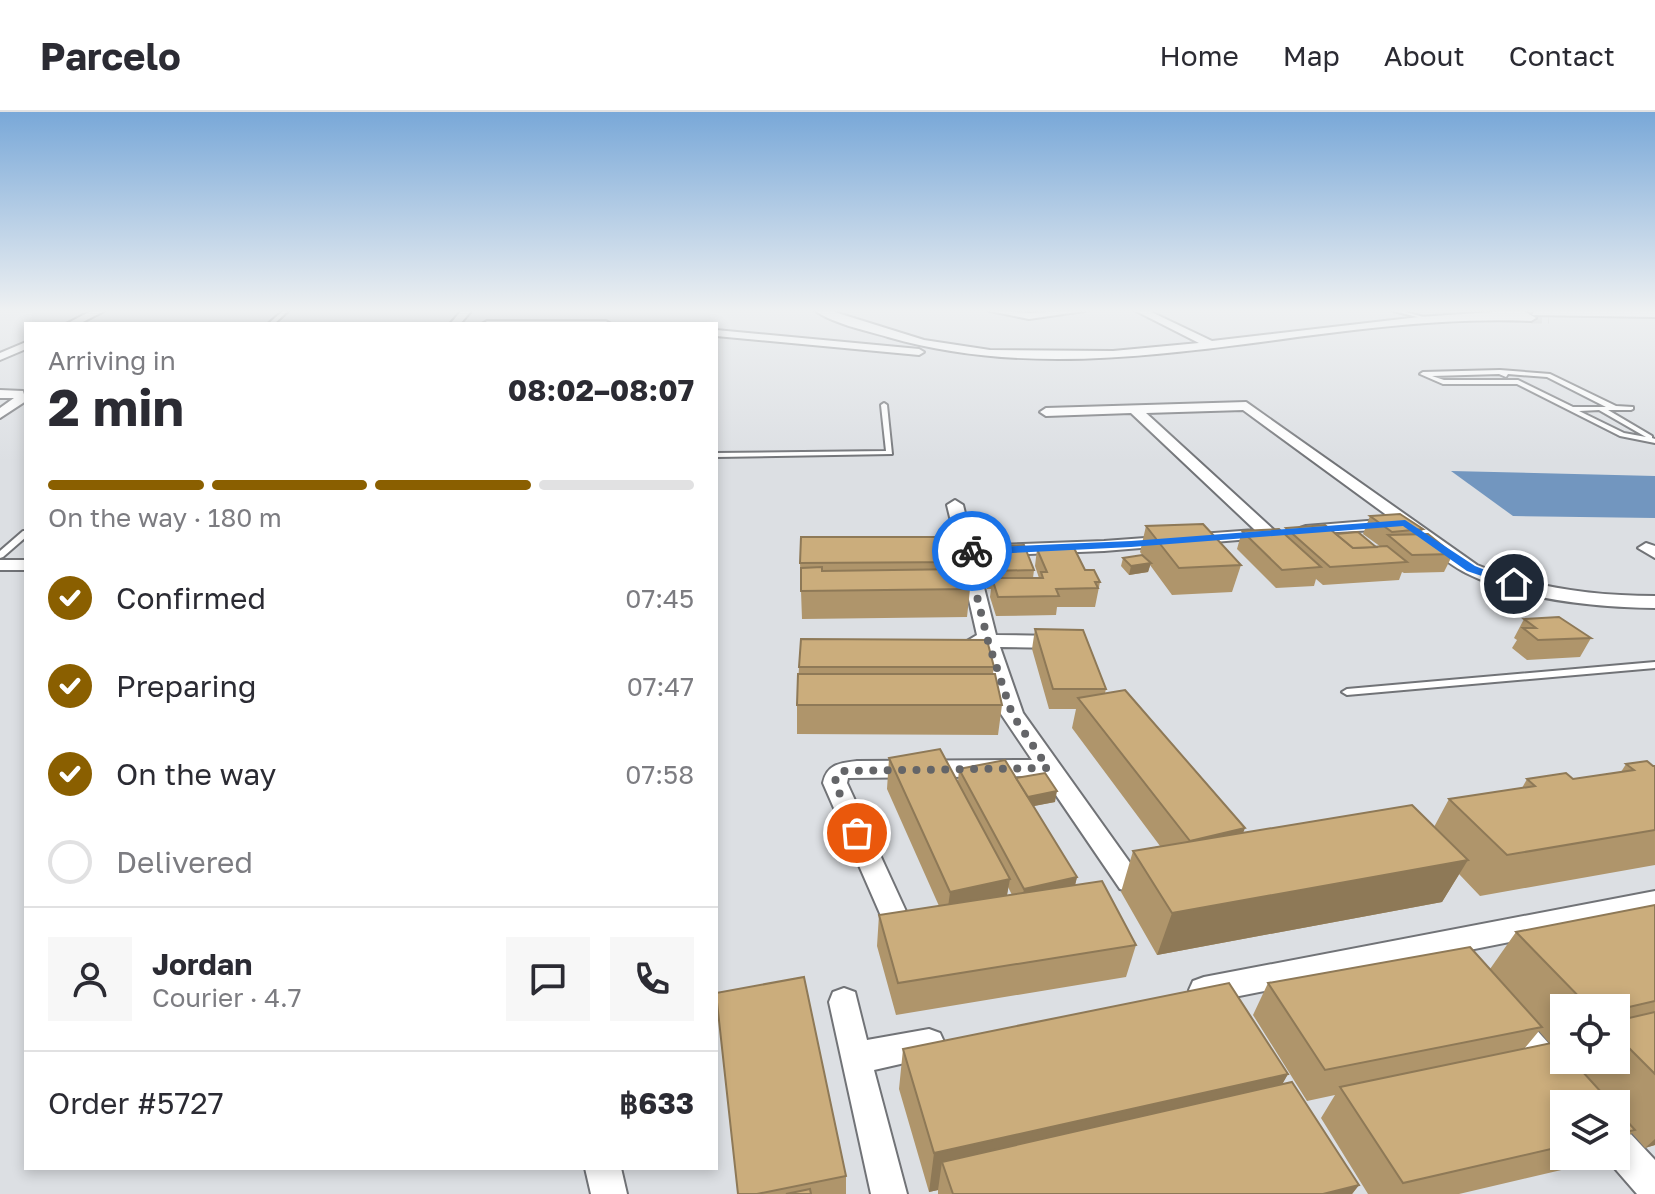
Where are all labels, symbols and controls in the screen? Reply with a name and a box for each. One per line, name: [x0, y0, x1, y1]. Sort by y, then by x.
text: Parcelo: [40, 33, 181, 78]
text: Home: [1160, 39, 1239, 72]
text: Map: [1283, 39, 1340, 72]
text: About: [1384, 39, 1465, 72]
text: Contact: [1509, 39, 1615, 72]
text: Arriving in: [48, 345, 176, 376]
text: 08:02–08:07: [508, 372, 694, 408]
text: 2 min: [48, 375, 184, 437]
text: On the way · 180 m: [48, 502, 282, 533]
courier: [932, 511, 1012, 591]
icon: bike: [950, 529, 994, 573]
pin: [1480, 550, 1548, 618]
icon: home: [1492, 562, 1536, 606]
icon: check: [48, 576, 92, 620]
text: Confirmed: [116, 580, 266, 616]
text: 07:45: [625, 583, 694, 614]
icon: check: [48, 664, 92, 708]
text: Preparing: [116, 668, 257, 704]
text: 07:47: [627, 671, 694, 702]
icon: check: [48, 752, 92, 796]
text: On the way: [116, 756, 276, 792]
text: 07:58: [625, 759, 694, 790]
pin: [823, 799, 891, 867]
icon: bag: [835, 811, 879, 855]
text: Delivered: [116, 844, 253, 880]
button: person: [48, 937, 132, 1021]
button: chat: [506, 937, 590, 1021]
button: phone: [610, 937, 694, 1021]
text: Jordan: [152, 946, 252, 982]
text: Courier · 4.7: [152, 982, 302, 1013]
map controls: [1550, 994, 1630, 1170]
button: locate: [1550, 994, 1630, 1074]
text: Order #5727: [48, 1085, 224, 1121]
text: ฿633: [619, 1085, 694, 1121]
button: layers: [1550, 1090, 1630, 1170]

